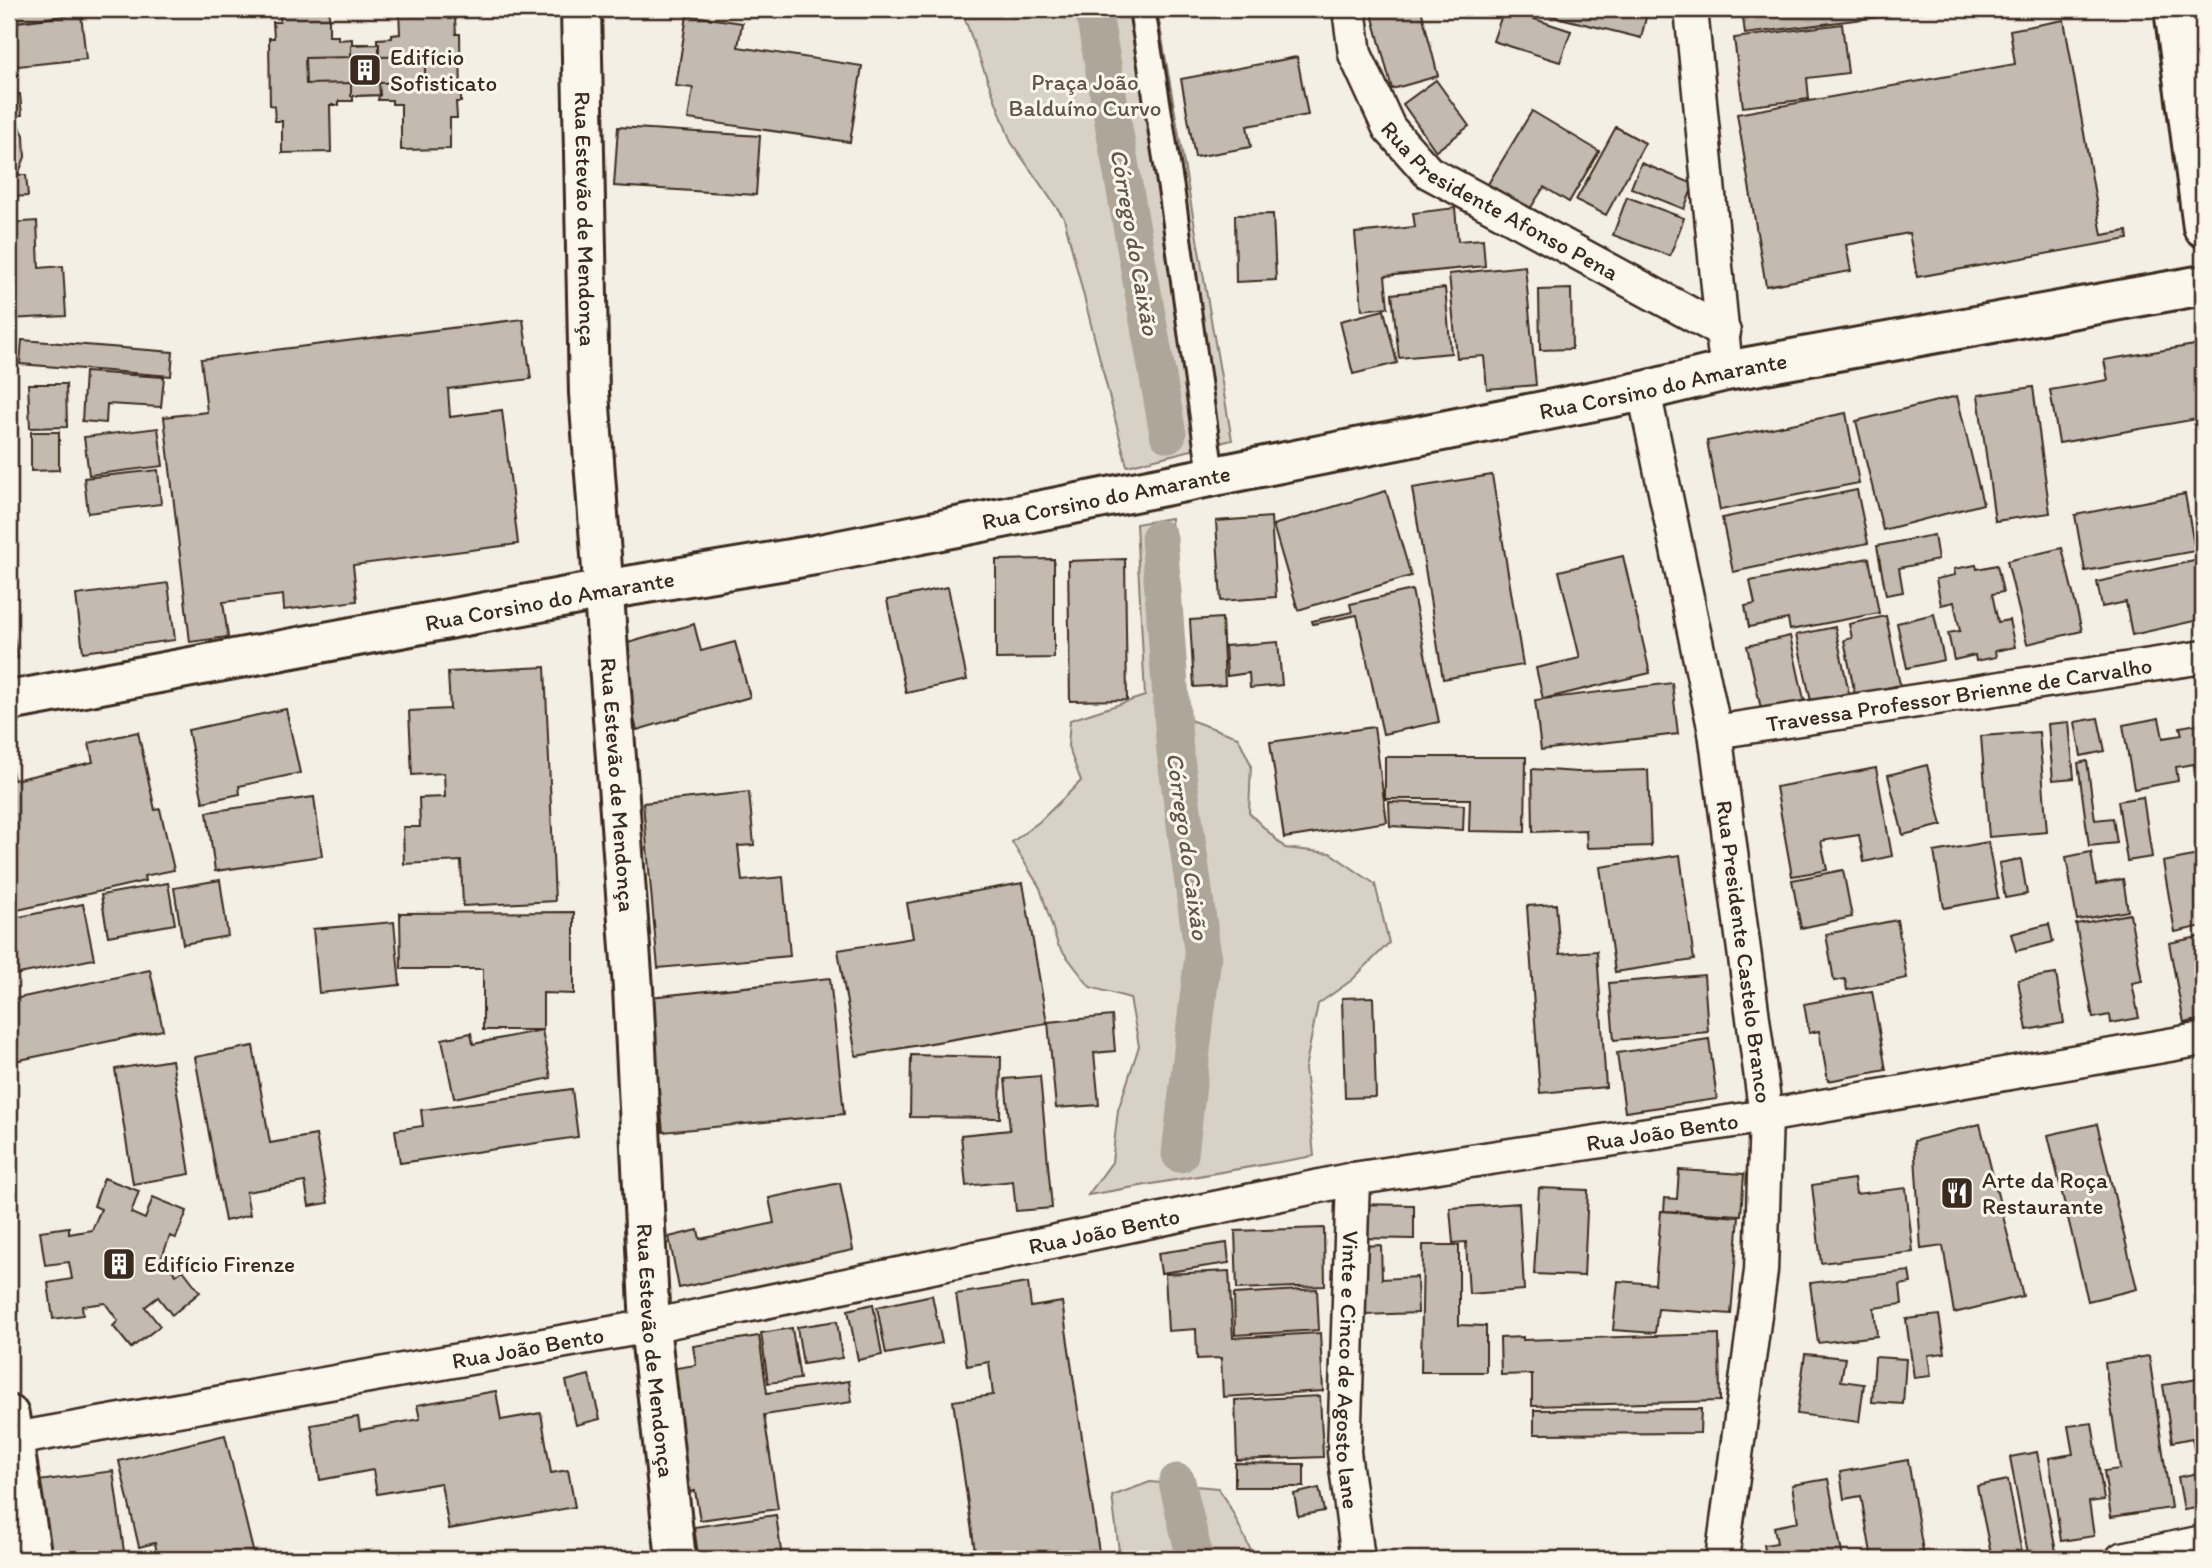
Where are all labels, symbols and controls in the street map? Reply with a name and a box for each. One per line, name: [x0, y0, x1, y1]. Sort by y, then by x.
place label: Edifício Sofisticato: [390, 43, 497, 97]
building icon: Edifício Sofisticato: [346, 51, 384, 89]
park label: Praça João Balduíno Curvo: [1009, 68, 1161, 122]
street label: Rua Estevão de Mendonça: [569, 91, 602, 347]
street label: Rua Presidente Afonso Pena: [1375, 115, 1624, 286]
water label: Córrego do Caixão: [1104, 147, 1166, 338]
street label: Rua Corsino do Amarante: [1537, 346, 1789, 425]
street label: Rua Corsino do Amarante: [979, 459, 1233, 536]
street label: Rua Corsino do Amarante: [423, 565, 676, 637]
street label: Travessa Professor Brienne de Carvalho: [1764, 651, 2154, 738]
street label: Rua Estevão de Mendonça: [595, 657, 641, 913]
water label: Córrego do Caixão: [1161, 751, 1216, 942]
street label: Rua Presidente Castelo Branco: [1710, 799, 1778, 1105]
street label: Rua João Bento: [1584, 1106, 1740, 1157]
place label: Arte da Roça Restaurante: [1982, 1166, 2108, 1220]
restaurant icon: Arte da Roça Restaurante: [1938, 1174, 1976, 1212]
street label: Rua João Bento: [1026, 1202, 1182, 1260]
street label: Rua Estevão de Mendonça: [631, 1223, 681, 1479]
street label: Vinte e Cinco de Agosto lane: [1330, 1230, 1365, 1511]
building icon: Edifício Firenze: [100, 1245, 138, 1283]
place label: Edifício Firenze: [144, 1250, 295, 1278]
street label: Rua João Bento: [450, 1320, 606, 1375]

